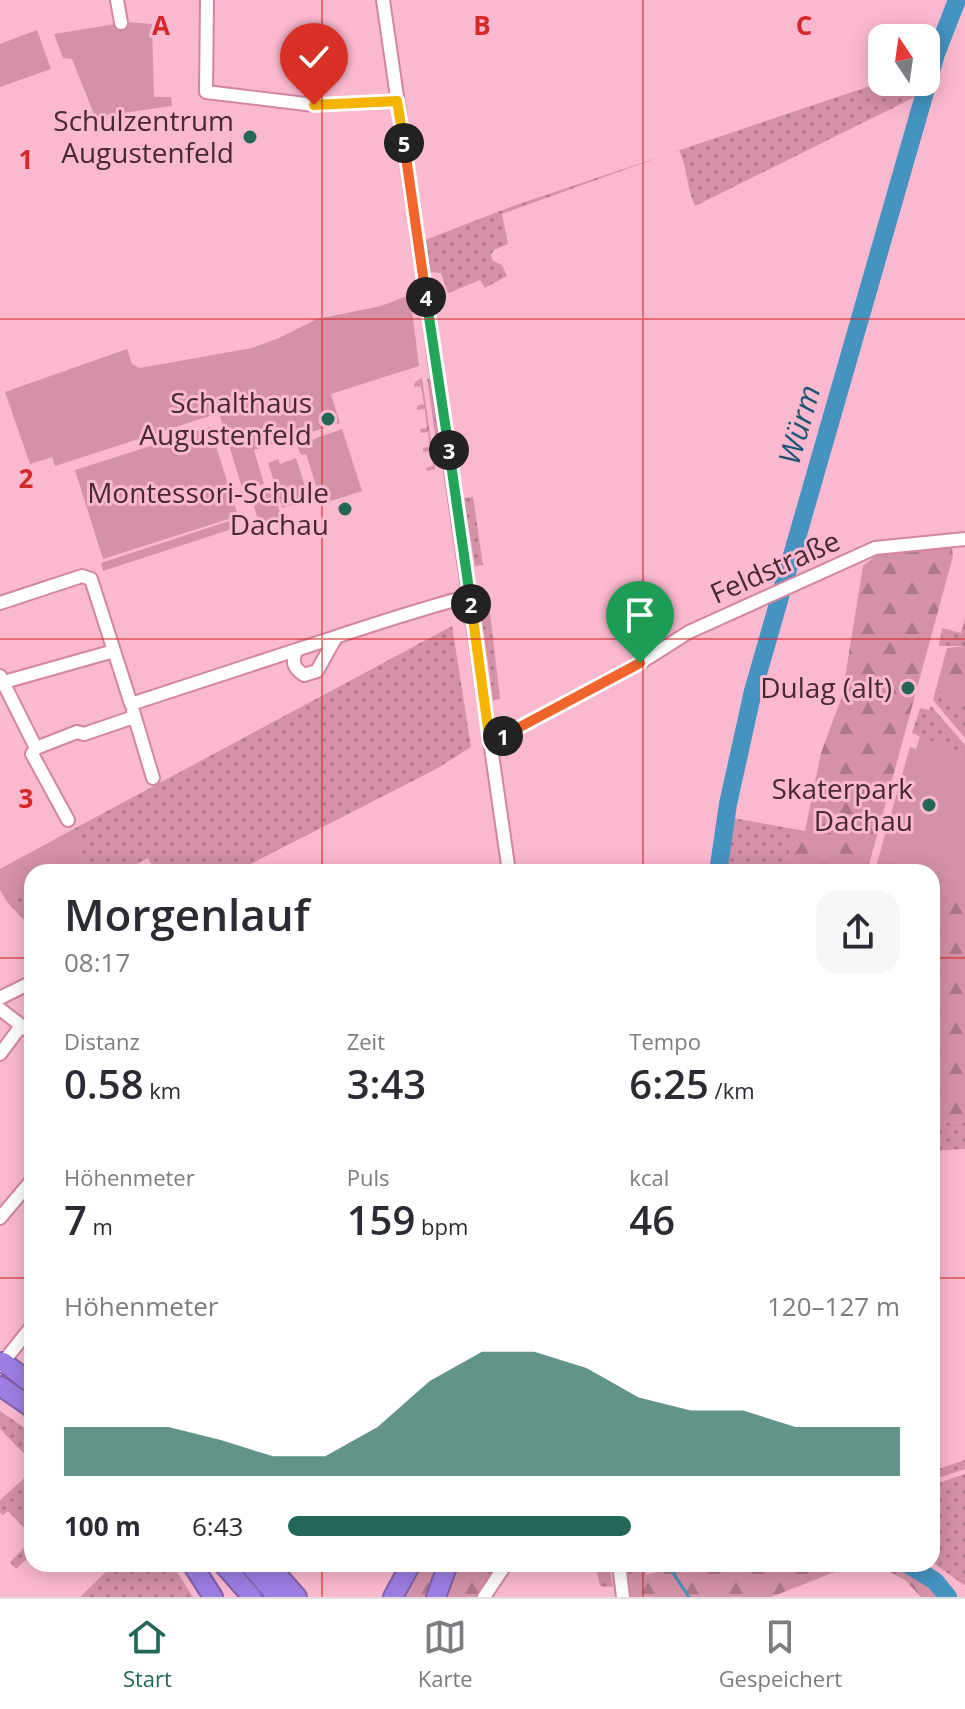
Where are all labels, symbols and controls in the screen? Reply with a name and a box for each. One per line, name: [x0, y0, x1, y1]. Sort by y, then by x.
text: A: [152, 7, 170, 43]
text: B: [473, 7, 491, 43]
text: C: [796, 7, 812, 43]
pin: [280, 23, 348, 105]
north arrow: [868, 24, 940, 96]
map controls: [868, 24, 940, 96]
icon: check: [292, 35, 336, 79]
place label: Schulzentrum Augustenfeld: [53, 101, 234, 171]
pin: 5: [384, 123, 424, 163]
marker: Schulzentrum Augustenfeld: [241, 128, 259, 146]
text: 5: [398, 128, 410, 158]
text: 1: [19, 141, 33, 177]
pin: 4: [406, 277, 446, 317]
text: 4: [420, 282, 432, 312]
water label: Würm: [768, 380, 829, 469]
place label: Schalthaus Augustenfeld: [139, 383, 312, 453]
marker: Schalthaus Augustenfeld: [319, 410, 337, 428]
pin: 3: [429, 430, 469, 470]
text: 3: [443, 435, 455, 465]
text: 2: [19, 460, 34, 496]
place label: Montessori-Schule Dachau: [87, 473, 329, 543]
marker: Montessori-Schule Dachau: [336, 500, 354, 518]
street label: Feldstraße: [704, 521, 845, 611]
pin: [606, 581, 674, 663]
pin: 2: [451, 584, 491, 624]
text: 2: [465, 589, 477, 619]
icon: arrive: [618, 593, 662, 637]
place label: Dulag (alt): [760, 668, 892, 706]
marker: Dulag (alt): [899, 679, 917, 697]
pin: 1: [483, 716, 523, 756]
text: 1: [497, 721, 509, 751]
place label: Skaterpark Dachau: [771, 769, 913, 839]
text: 3: [19, 780, 33, 816]
marker: Skaterpark Dachau: [920, 796, 938, 814]
text: Morgenlauf: [64, 884, 310, 944]
button: share: [816, 890, 900, 974]
text: 08:17: [64, 944, 130, 980]
text: Distanz: [64, 1026, 140, 1056]
text: Zeit: [347, 1026, 385, 1056]
text: Tempo: [629, 1026, 701, 1056]
text: 0.58: [64, 1056, 144, 1111]
text: 3:43: [347, 1056, 426, 1111]
text: 6:25: [629, 1056, 709, 1111]
text: km: [144, 1075, 181, 1105]
text: /km: [709, 1075, 755, 1105]
text: Höhenmeter: [64, 1162, 195, 1192]
text: Puls: [347, 1162, 389, 1192]
text: kcal: [629, 1162, 669, 1192]
text: 7: [64, 1192, 87, 1247]
text: 159: [347, 1192, 415, 1247]
text: 46: [629, 1192, 675, 1247]
text: m: [87, 1211, 113, 1241]
text: bpm: [415, 1211, 468, 1241]
text: Höhenmeter: [64, 1288, 218, 1324]
text: 120–127 m: [767, 1288, 900, 1324]
text: 100 m: [64, 1508, 141, 1544]
text: 6:43: [192, 1508, 243, 1544]
tab: Start: [123, 1615, 172, 1693]
tab: Karte: [418, 1615, 473, 1693]
tab: Gespeichert: [719, 1615, 842, 1693]

